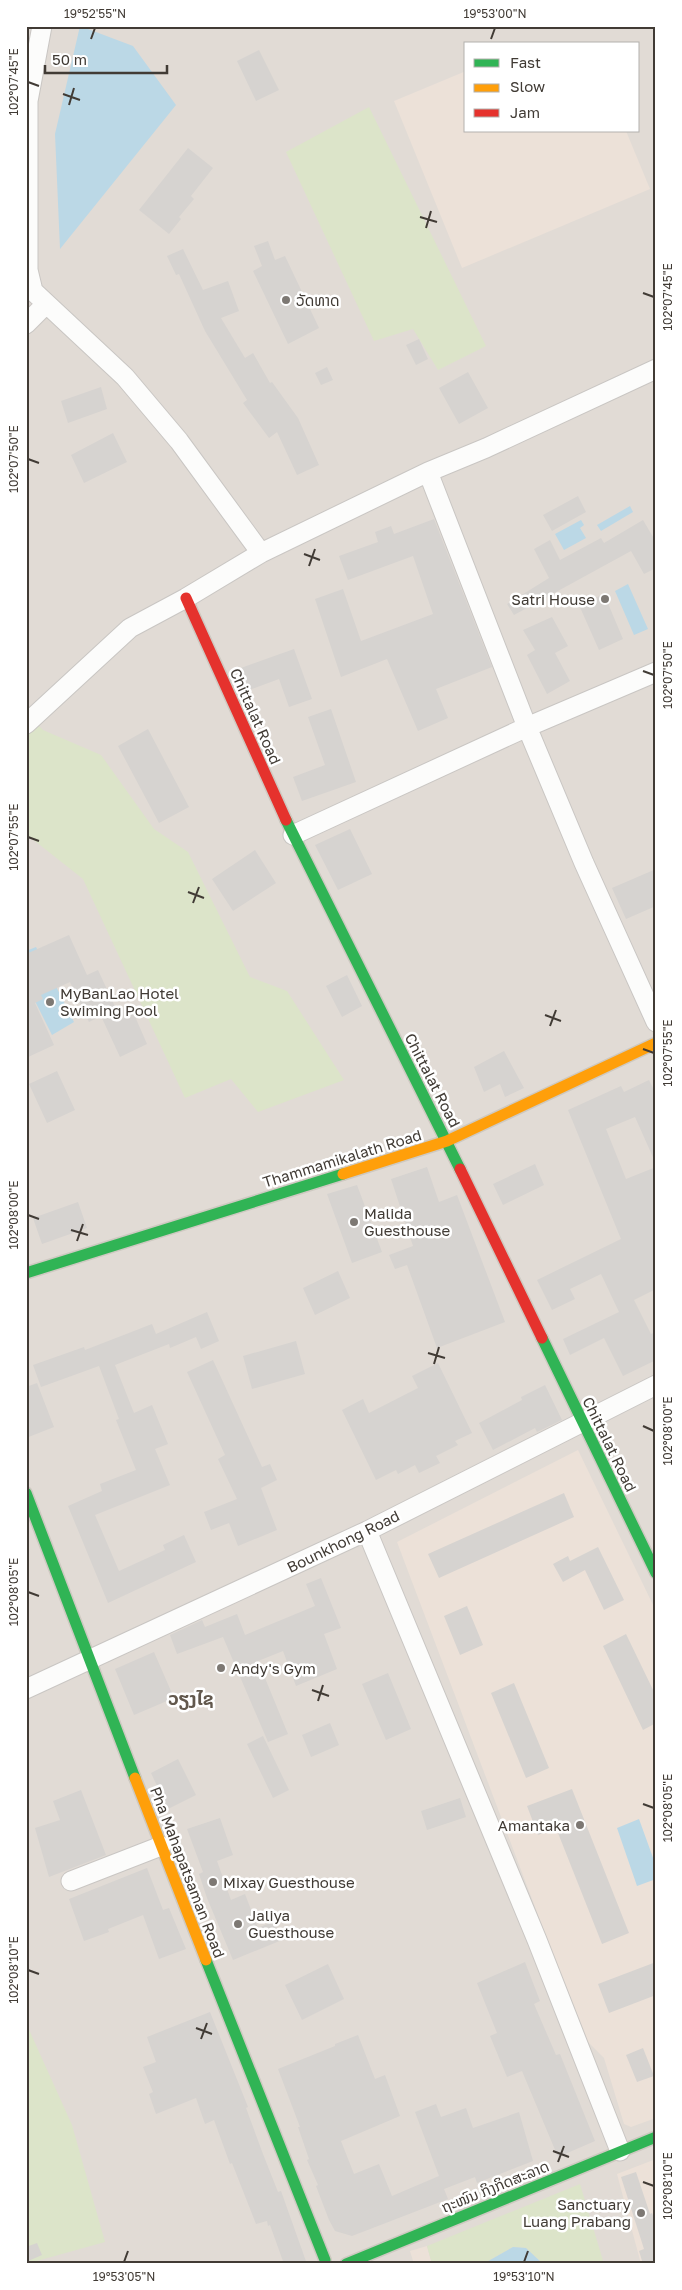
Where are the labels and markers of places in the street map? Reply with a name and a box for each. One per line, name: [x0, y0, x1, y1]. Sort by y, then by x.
place label: ວັດທາດ: [296, 291, 340, 309]
marker: ວັດທາດ: [280, 294, 292, 306]
place label: Satri House: [511, 590, 595, 608]
marker: Satri House: [599, 593, 611, 605]
place label: MyBanLao Hotel Swiming Pool: [60, 984, 179, 1019]
marker: MyBanLao Hotel Swiming Pool: [44, 996, 56, 1008]
place label: Malida Guesthouse: [364, 1204, 451, 1239]
marker: Malida Guesthouse: [348, 1216, 360, 1228]
place label: Andy's Gym: [231, 1659, 316, 1677]
marker: Andy's Gym: [215, 1662, 227, 1674]
place label: Amantaka: [498, 1816, 570, 1834]
marker: Amantaka: [574, 1819, 586, 1831]
place label: Mixay Guesthouse: [223, 1873, 355, 1891]
marker: Mixay Guesthouse: [207, 1876, 219, 1888]
place label: Jaliya Guesthouse: [248, 1906, 335, 1941]
marker: Jaliya Guesthouse: [232, 1918, 244, 1930]
place label: Sanctuary Luang Prabang: [523, 2195, 632, 2230]
marker: Sanctuary Luang Prabang: [635, 2207, 647, 2219]

